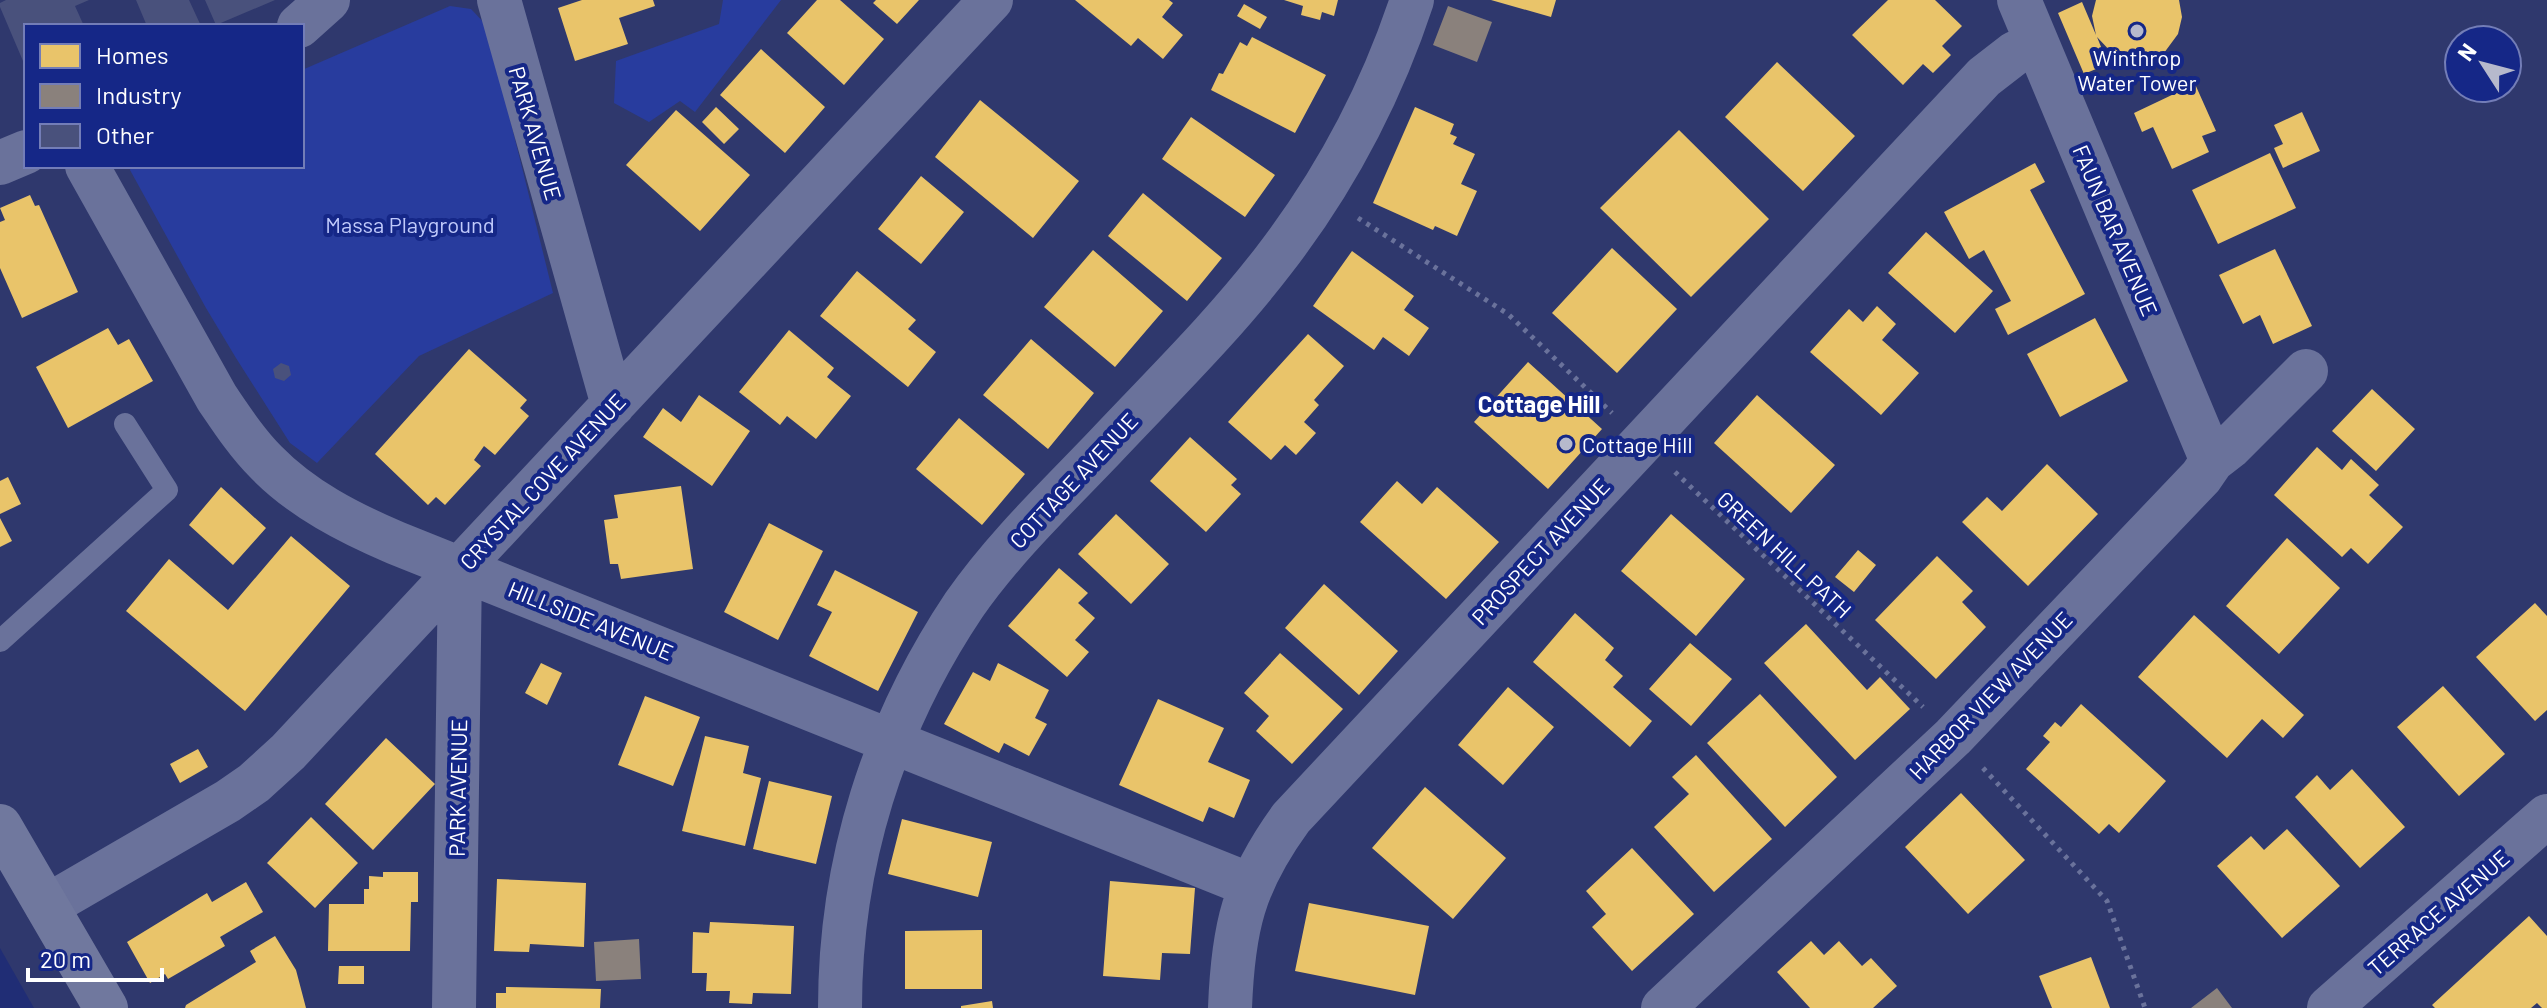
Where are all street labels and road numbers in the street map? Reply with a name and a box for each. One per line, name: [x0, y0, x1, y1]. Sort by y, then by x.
street label: PARK AVENUE: [505, 63, 567, 203]
street label: FAUN BAR AVENUE: [2068, 141, 2164, 319]
street label: CRYSTAL COVE AVENUE: [454, 388, 630, 574]
street label: COTTAGE AVENUE: [1004, 407, 1142, 553]
street label: PROSPECT AVENUE: [1466, 473, 1614, 629]
street label: GREEN HILL PATH: [1713, 485, 1857, 623]
street label: HILLSIDE AVENUE: [505, 575, 677, 665]
street label: HARBOR VIEW AVENUE: [1903, 606, 2077, 784]
street label: PARK AVENUE: [443, 719, 471, 857]
street label: TERRACE AVENUE: [2362, 844, 2514, 980]

